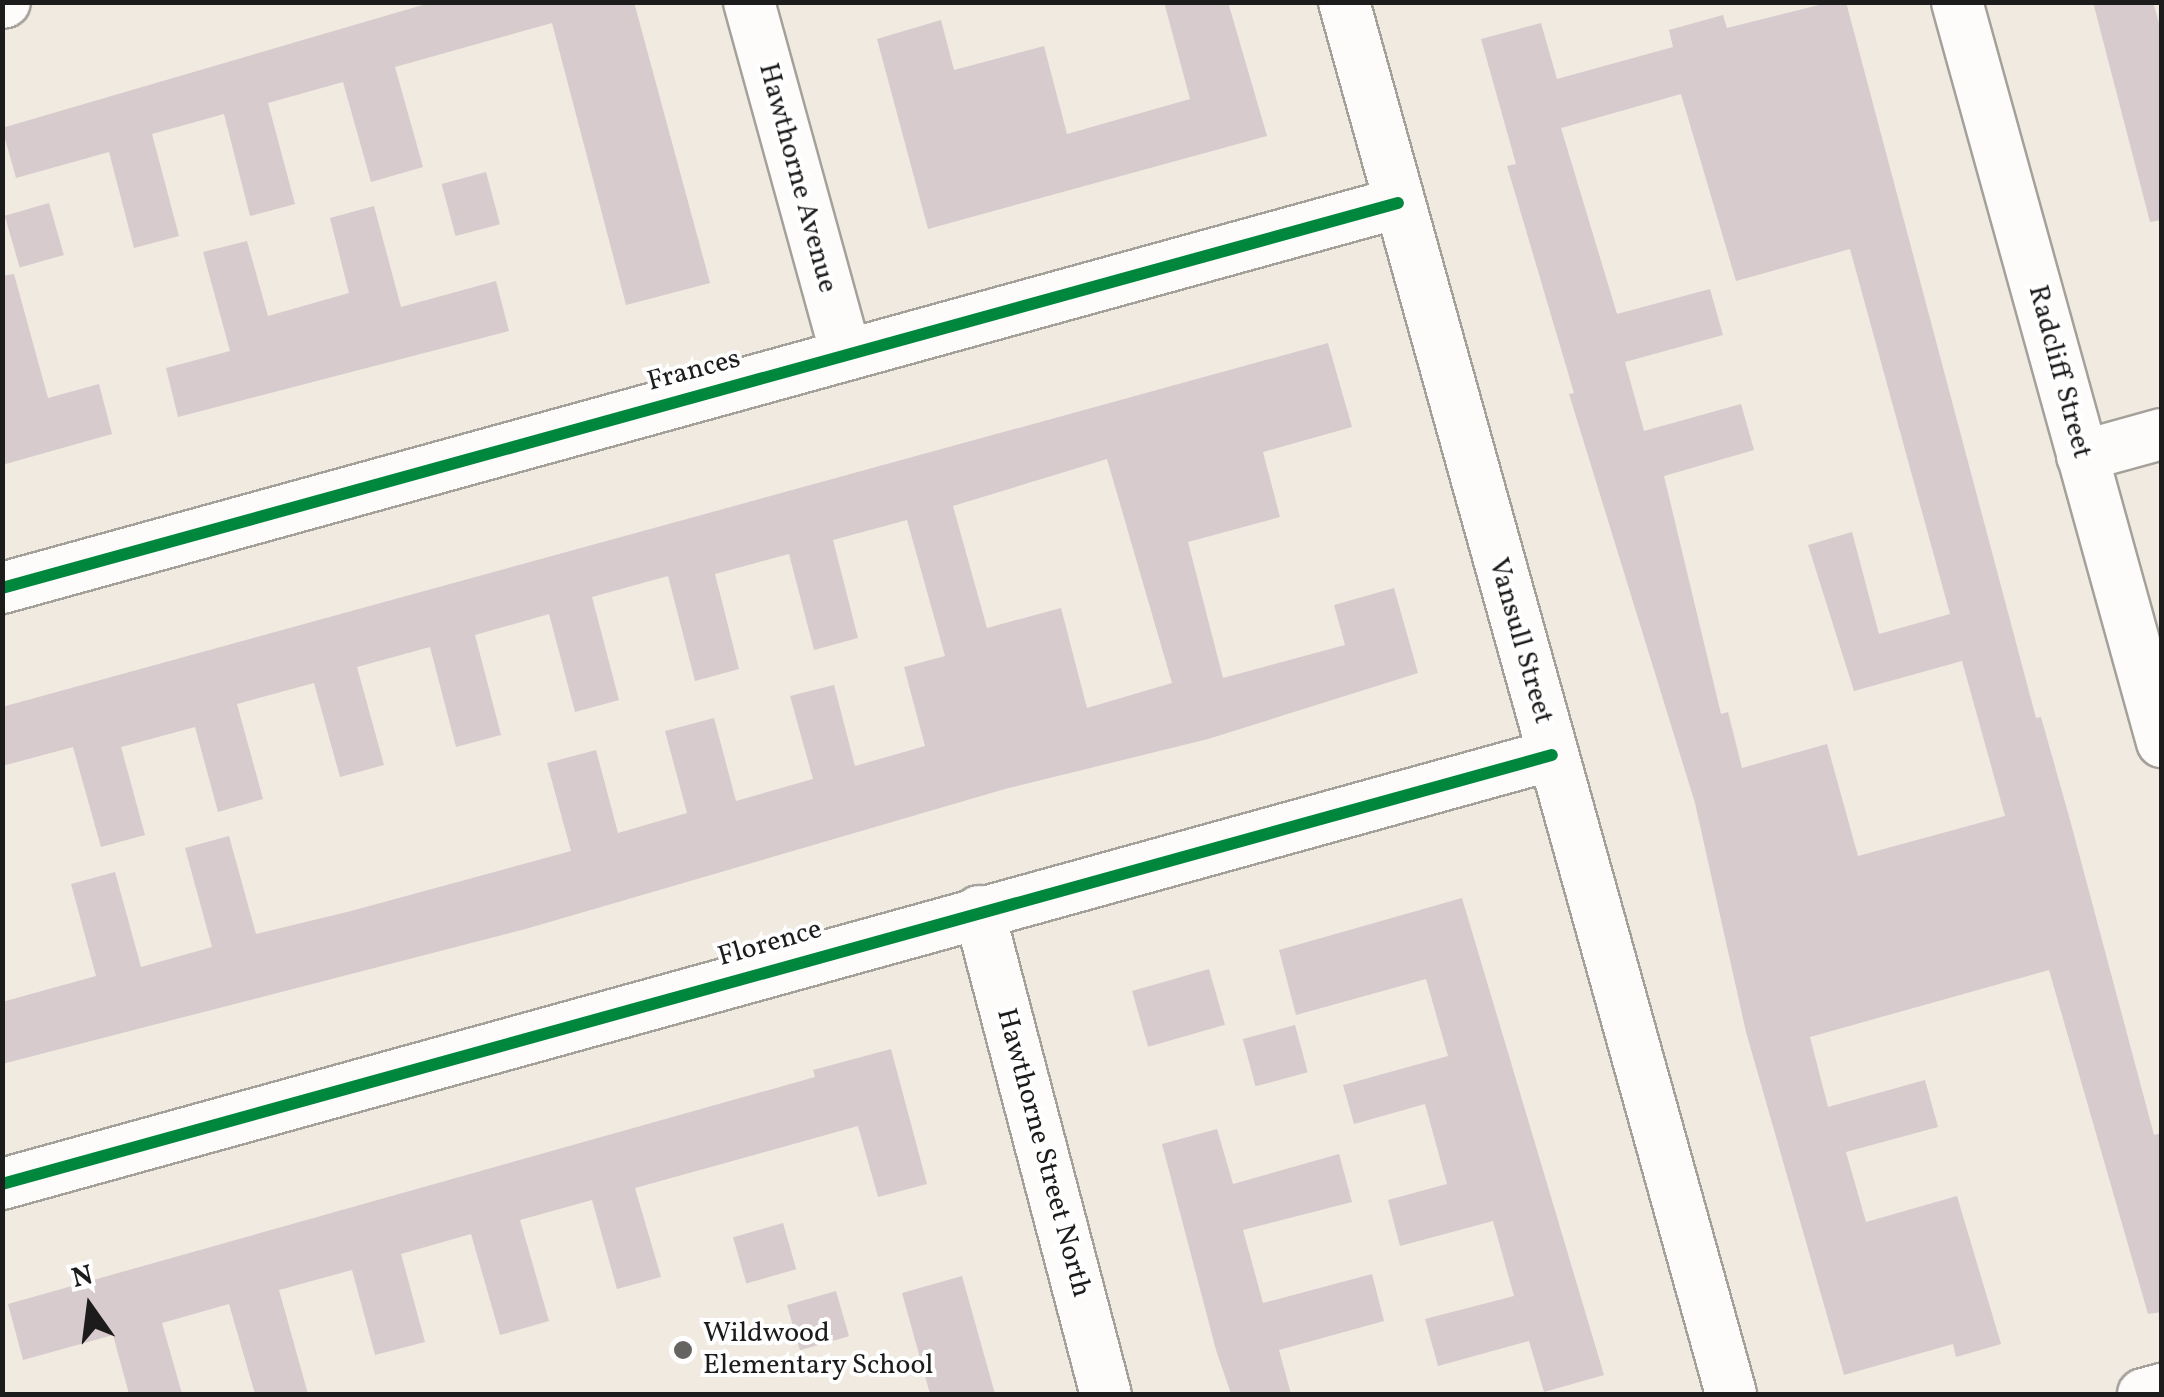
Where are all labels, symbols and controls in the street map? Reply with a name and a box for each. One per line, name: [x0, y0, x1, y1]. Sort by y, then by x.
street label: Hawthorne Avenue: [750, 60, 844, 296]
street label: Radcliff Street: [2020, 283, 2098, 461]
street label: Frances: [644, 342, 744, 400]
street label: Vansull Street: [1480, 554, 1560, 728]
street label: Florence: [714, 913, 826, 975]
street label: Hawthorne Street North: [988, 1005, 1098, 1301]
text: N: [68, 1256, 97, 1299]
north arrow: [40, 1257, 140, 1357]
place label: Wildwood Elementary School: [703, 1317, 934, 1383]
marker: Wildwood Elementary School: [672, 1339, 694, 1361]

